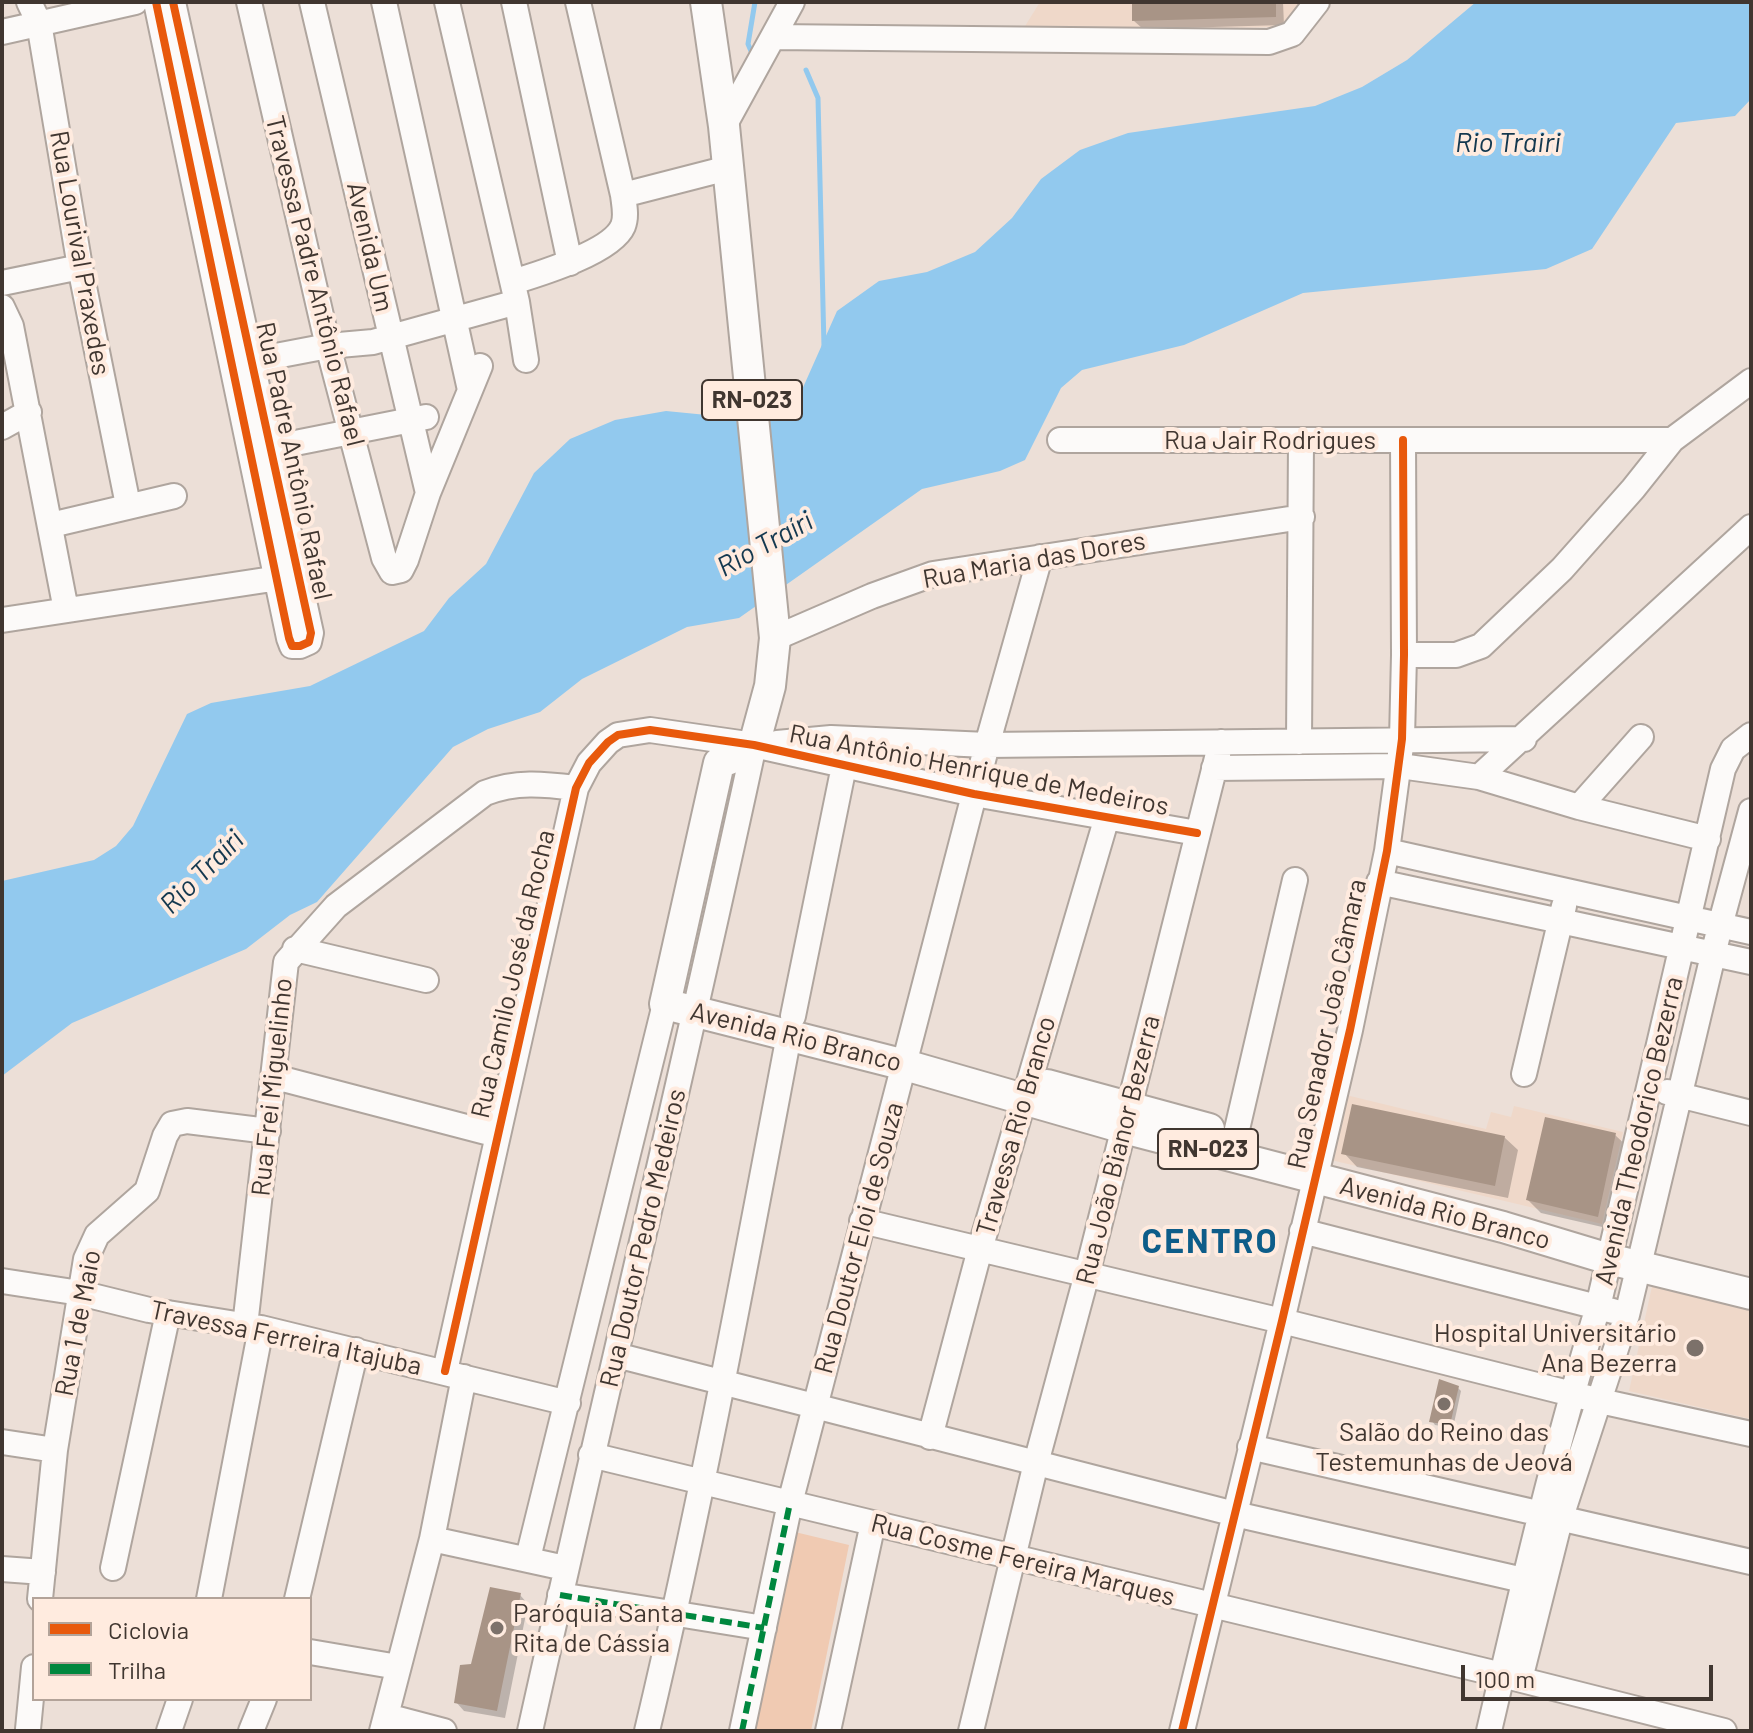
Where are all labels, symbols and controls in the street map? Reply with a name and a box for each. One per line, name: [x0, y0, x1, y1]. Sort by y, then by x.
street label: Travessa Padre Antônio Rafael: [259, 112, 371, 450]
water label: Rio Trairi: [1455, 126, 1561, 160]
street label: Rua Lourival Praxedes: [43, 128, 117, 378]
street label: Avenida Um: [340, 179, 400, 315]
street label: Rua Padre Antônio Rafael: [249, 319, 339, 603]
road number: RN-023: [702, 380, 802, 420]
street label: Rua Jair Rodrigues: [1164, 424, 1376, 456]
water label: Rio Traíri: [711, 504, 819, 584]
street label: Rua Maria das Dores: [920, 525, 1148, 595]
street label: Rua Antônio Henrique de Medeiros: [787, 718, 1171, 822]
water label: Rio Traíri: [153, 823, 251, 921]
street label: Rua Camilo José da Rocha: [465, 827, 561, 1121]
street label: Rua Senador João Câmara: [1281, 876, 1373, 1172]
street label: Avenida Theodorico Bezerra: [1588, 974, 1690, 1288]
street label: Rua Frei Miguelinho: [245, 976, 299, 1198]
street label: Avenida Rio Branco: [687, 996, 905, 1078]
street label: Rua João Bianor Bezerra: [1069, 1012, 1167, 1288]
street label: Travessa Rio Branco: [970, 1013, 1062, 1239]
street label: Rua Doutor Pedro Medeiros: [593, 1086, 693, 1390]
street label: Rua Doutor Eloi de Souza: [808, 1099, 910, 1377]
road number: RN-023: [1158, 1129, 1258, 1169]
street label: Avenida Rio Branco: [1336, 1170, 1554, 1256]
district label: CENTRO: [1141, 1222, 1279, 1262]
street label: Rua 1 de Maio: [49, 1247, 107, 1399]
street label: Travessa Ferreira Itajuba: [147, 1294, 425, 1382]
place label: Hospital Universitário Ana Bezerra: [1434, 1317, 1677, 1378]
marker: Hospital Universitário Ana Bezerra: [1684, 1337, 1706, 1359]
marker: Salão do Reino das Testemunhas de Jeová: [1435, 1395, 1453, 1413]
place label: Salão do Reino das Testemunhas de Jeová: [1315, 1416, 1573, 1478]
street label: Rua Cosme Fereira Marques: [868, 1507, 1178, 1613]
legend: [32, 1597, 312, 1701]
place label: Paróquia Santa Rita de Cássia: [513, 1597, 683, 1658]
text: Ciclovia: [108, 1615, 189, 1644]
marker: Paróquia Santa Rita de Cássia: [488, 1619, 506, 1637]
scale bar: [1465, 1649, 1717, 1699]
text: Trilha: [108, 1655, 166, 1684]
text: 100 m: [1475, 1664, 1535, 1693]

